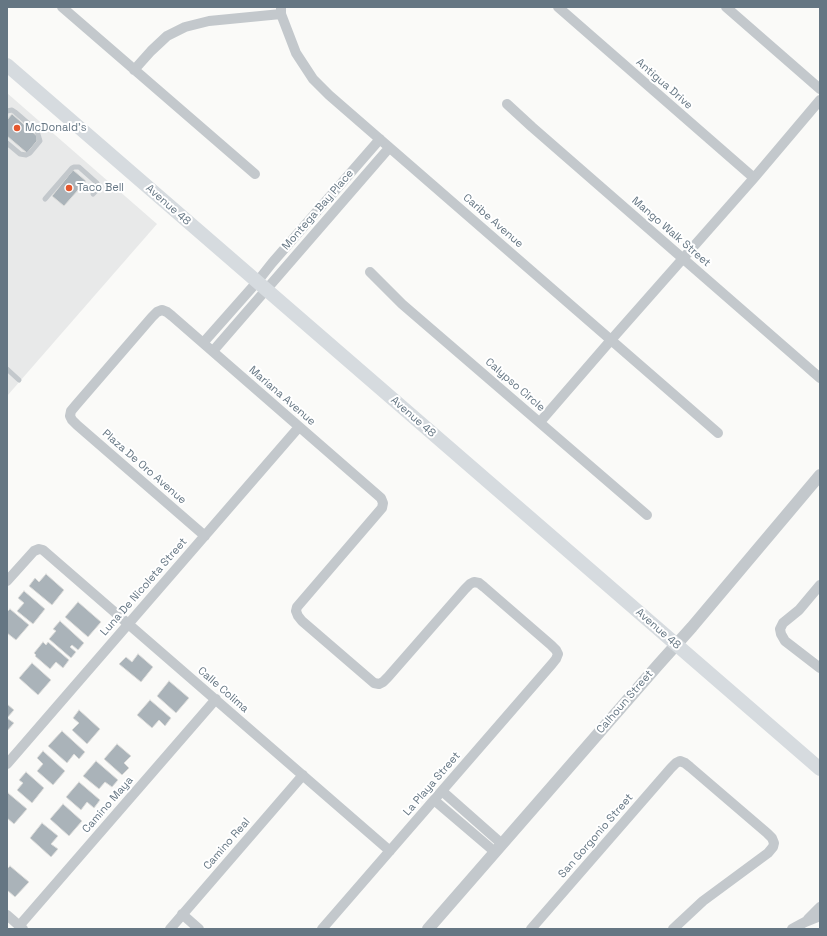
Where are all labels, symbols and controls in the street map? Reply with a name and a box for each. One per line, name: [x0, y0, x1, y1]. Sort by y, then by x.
street label: Antigua Drive: [633, 56, 695, 112]
place label: McDonald's: [25, 121, 87, 135]
marker: McDonald's: [12, 123, 22, 133]
street label: Montega Bay Place: [280, 167, 356, 253]
place label: Taco Bell: [77, 181, 124, 195]
street label: Avenue 48: [143, 182, 193, 228]
marker: Taco Bell: [64, 183, 74, 193]
street label: Caribe Avenue: [460, 191, 526, 251]
street label: Mango Walk Street: [629, 194, 713, 270]
street label: Calypso Circle: [482, 355, 548, 415]
street label: Mariana Avenue: [246, 364, 318, 428]
street label: Avenue 48: [388, 394, 438, 440]
street label: Plaza De Oro Avenue: [99, 427, 189, 507]
street label: Luna De Nicoleta Street: [98, 535, 190, 639]
street label: Avenue 48: [633, 606, 683, 652]
street label: Calle Colima: [195, 664, 251, 716]
street label: Calhoun Street: [594, 668, 656, 736]
street label: La Playa Street: [401, 749, 463, 819]
street label: Camino Maya: [80, 774, 136, 836]
street label: San Gorgonio Street: [556, 791, 636, 881]
street label: Camino Real: [201, 815, 253, 873]

